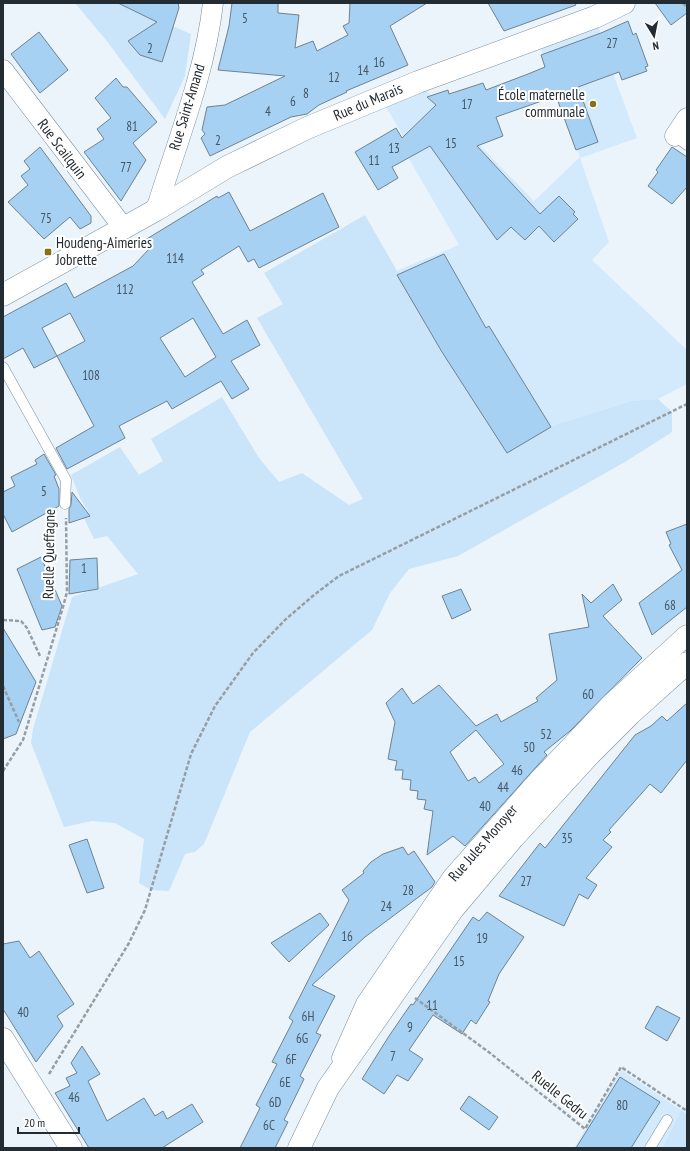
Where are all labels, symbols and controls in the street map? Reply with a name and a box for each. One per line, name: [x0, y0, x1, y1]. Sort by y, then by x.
house number: 5: [242, 10, 248, 27]
north arrow: [634, 16, 674, 56]
house number: 27: [606, 35, 618, 52]
text: N: [652, 38, 660, 53]
house number: 2: [147, 40, 153, 57]
house number: 16: [373, 54, 385, 71]
street label: Rue Saint-Amand: [164, 61, 209, 152]
house number: 14: [357, 62, 369, 79]
house number: 12: [328, 69, 340, 86]
street label: Rue du Marais: [330, 78, 405, 125]
house number: 8: [303, 85, 309, 102]
place label: École maternelle communale: [498, 85, 585, 121]
house number: 6: [290, 93, 296, 110]
house number: 17: [461, 96, 473, 113]
marker: École maternelle communale: [588, 99, 598, 109]
house number: 4: [265, 103, 271, 120]
street label: Rue Scailquin: [34, 115, 91, 183]
house number: 81: [126, 118, 138, 135]
house number: 2: [215, 132, 221, 149]
house number: 15: [445, 135, 457, 152]
house number: 13: [388, 140, 400, 157]
house number: 11: [368, 152, 380, 169]
house number: 77: [120, 159, 132, 176]
house number: 75: [40, 210, 52, 227]
place label: Houdeng-Aimeries Jobrette: [55, 233, 152, 269]
marker: Houdeng-Aimeries Jobrette: [43, 247, 53, 257]
house number: 114: [166, 250, 184, 267]
house number: 112: [116, 281, 134, 298]
house number: 108: [82, 367, 100, 384]
house number: 5: [41, 483, 47, 500]
street label: Ruelle Queffagne: [38, 509, 59, 599]
house number: 1: [81, 560, 87, 577]
house number: 68: [664, 597, 676, 614]
house number: 60: [582, 686, 594, 703]
house number: 52: [540, 726, 552, 743]
house number: 50: [523, 739, 535, 756]
house number: 46: [511, 762, 523, 779]
house number: 44: [497, 779, 509, 796]
house number: 40: [479, 798, 491, 815]
street label: Rue Jules Monoyer: [444, 800, 522, 885]
house number: 35: [561, 830, 573, 847]
house number: 27: [520, 873, 532, 890]
house number: 28: [402, 882, 414, 899]
house number: 24: [380, 898, 392, 915]
house number: 16: [341, 928, 353, 945]
house number: 19: [476, 930, 488, 947]
house number: 15: [453, 953, 465, 970]
house number: 11: [426, 997, 438, 1014]
house number: 40: [17, 1004, 29, 1021]
house number: 6H: [302, 1008, 314, 1025]
house number: 9: [407, 1019, 413, 1036]
house number: 6G: [296, 1030, 308, 1047]
house number: 7: [390, 1048, 396, 1065]
house number: 6F: [285, 1051, 297, 1068]
street label: Ruelle Gedru: [528, 1066, 592, 1123]
house number: 6E: [279, 1074, 291, 1091]
house number: 46: [68, 1089, 80, 1106]
house number: 6D: [269, 1094, 282, 1111]
house number: 80: [616, 1097, 628, 1114]
scale bar: [18, 1109, 79, 1135]
text: 20 m: [24, 1115, 45, 1130]
house number: 6C: [263, 1117, 275, 1134]

